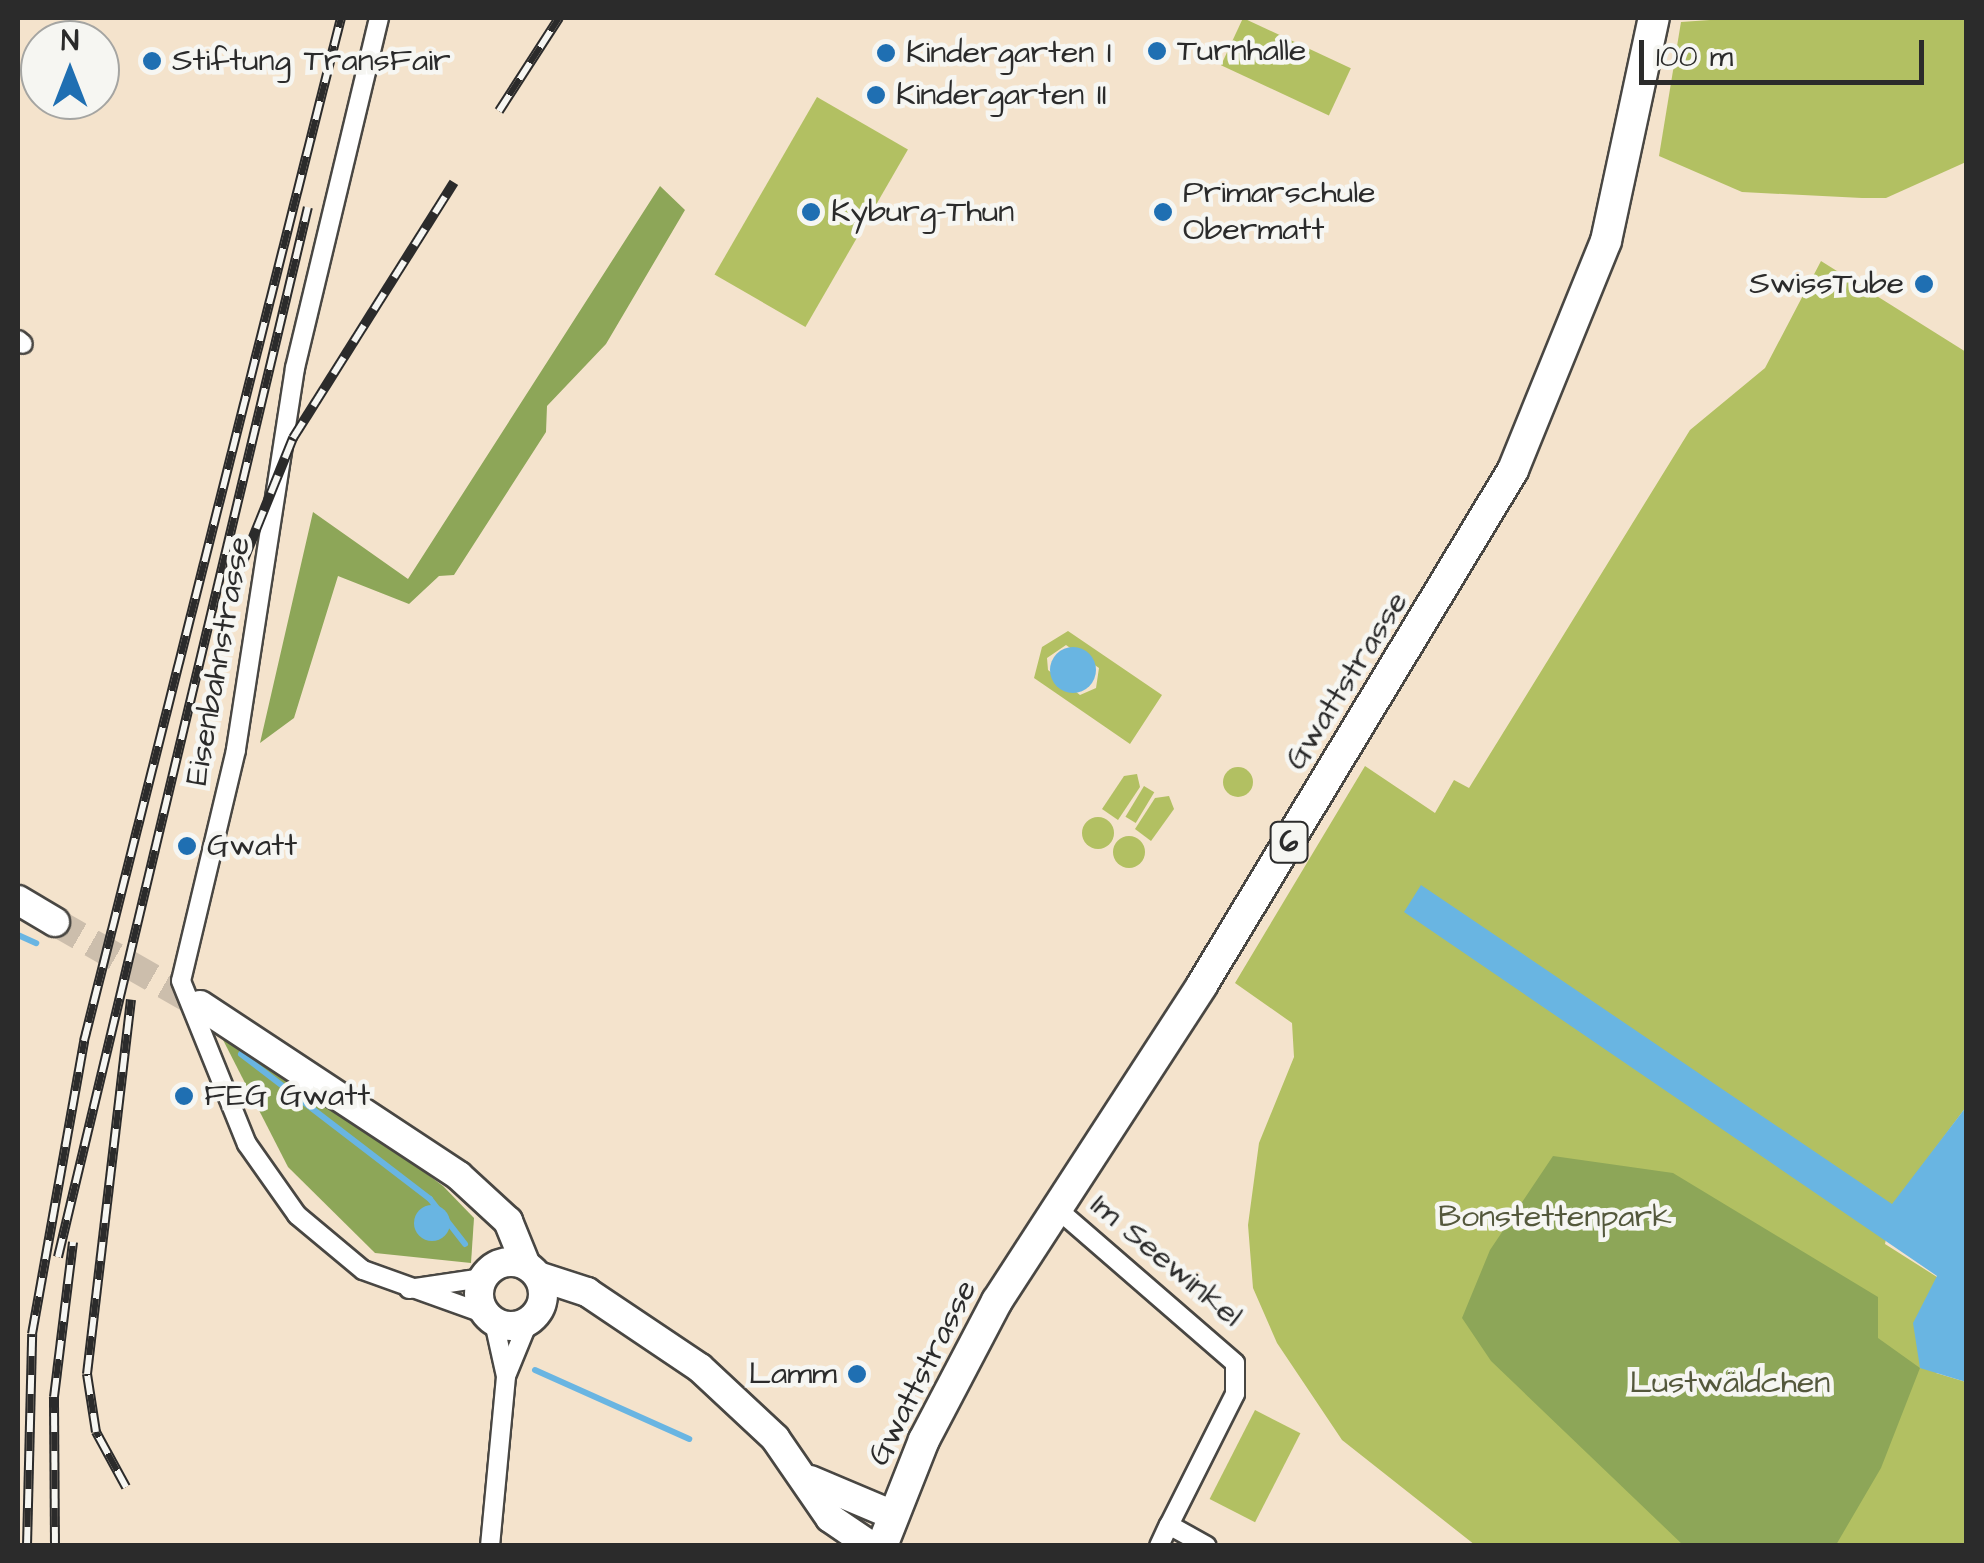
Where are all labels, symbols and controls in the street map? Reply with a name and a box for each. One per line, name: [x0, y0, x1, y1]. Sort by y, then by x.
north arrow: [20, 20, 120, 120]
scale bar: [1644, 20, 1929, 82]
text: N: [61, 22, 79, 61]
place label: Turnhalle: [1177, 32, 1306, 70]
place label: Kindergarten I: [906, 34, 1112, 72]
text: 100 m: [1656, 36, 1733, 78]
marker: Turnhalle: [1146, 40, 1168, 62]
place label: Stiftung TransFair: [172, 42, 451, 80]
marker: Kindergarten I: [875, 42, 897, 64]
marker: Stiftung TransFair: [141, 50, 163, 72]
place label: Kindergarten II: [896, 76, 1107, 114]
marker: Kindergarten II: [865, 84, 887, 106]
place label: Primarschule Obermatt: [1183, 175, 1376, 250]
place label: Kyburg-Thun: [831, 193, 1014, 231]
marker: Kyburg-Thun: [800, 201, 822, 223]
marker: Primarschule Obermatt: [1152, 201, 1174, 223]
place label: SwissTube: [1749, 265, 1904, 303]
marker: SwissTube: [1913, 273, 1935, 295]
street label: Eisenbahnstrasse: [178, 534, 260, 788]
street label: Gwattstrasse: [1277, 585, 1417, 777]
road number: 6: [1269, 817, 1309, 867]
place label: Gwatt: [207, 827, 297, 865]
marker: Gwatt: [176, 835, 198, 857]
place label: FEG Gwatt: [204, 1077, 370, 1115]
marker: FEG Gwatt: [173, 1085, 195, 1107]
street label: Im Seewinkel: [1082, 1186, 1250, 1336]
park label: Bonstettenpark: [1438, 1198, 1672, 1236]
street label: Gwattstrasse: [860, 1274, 986, 1472]
place label: Lamm: [749, 1355, 837, 1393]
marker: Lamm: [846, 1363, 868, 1385]
park label: Lustwäldchen: [1630, 1364, 1830, 1402]

